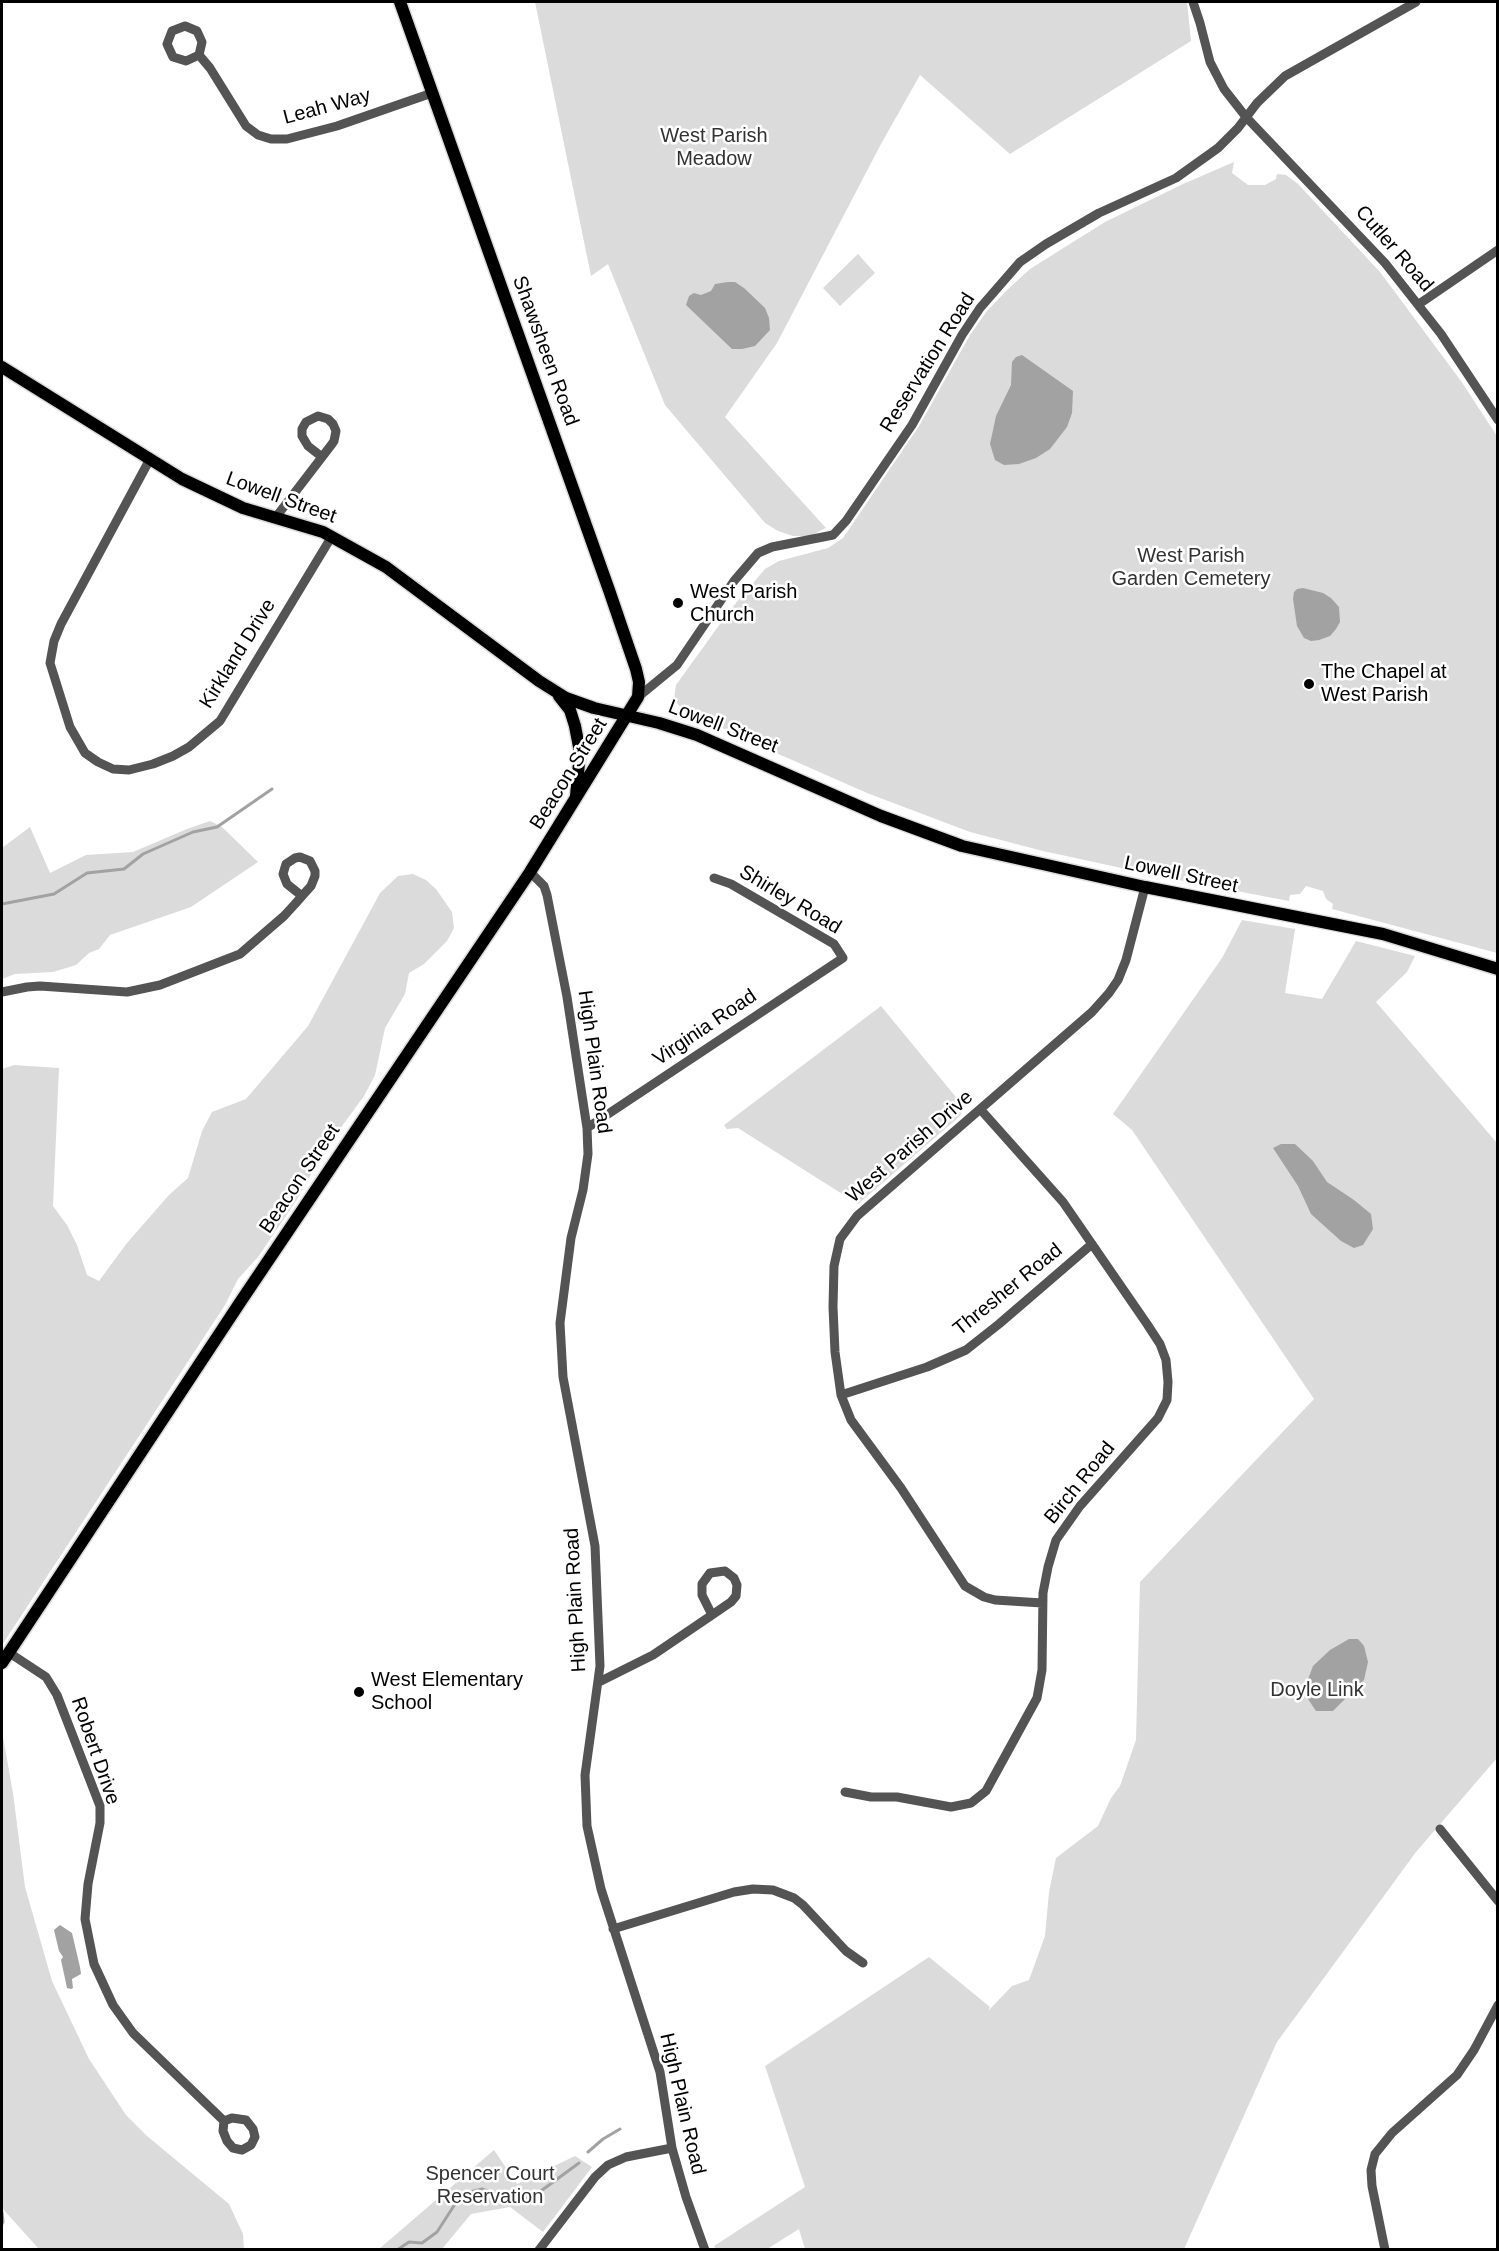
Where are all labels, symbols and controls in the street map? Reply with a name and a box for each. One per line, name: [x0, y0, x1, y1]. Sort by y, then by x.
street label: Leah Way: [281, 84, 373, 130]
park label: West Parish Meadow: [660, 124, 768, 171]
street label: Cutler Road: [1350, 201, 1438, 297]
street label: Shawsheen Road: [507, 273, 583, 429]
street label: Reservation Road: [875, 289, 981, 437]
street label: Lowell Street: [223, 467, 339, 529]
park label: West Parish Garden Cemetery: [1112, 544, 1270, 591]
place label: West Parish Church: [690, 580, 797, 627]
street label: Kirkland Drive: [195, 595, 281, 713]
marker: West Parish Church: [671, 596, 685, 610]
place label: The Chapel at West Parish: [1321, 660, 1447, 707]
marker: The Chapel at West Parish: [1302, 677, 1316, 691]
street label: Lowell Street: [665, 695, 781, 759]
street label: Beacon Street: [525, 714, 613, 834]
street label: Lowell Street: [1122, 851, 1240, 899]
street label: Shirley Road: [735, 860, 845, 940]
street label: Virginia Road: [649, 985, 761, 1071]
street label: High Plain Road: [572, 989, 616, 1135]
street label: West Parish Drive: [842, 1086, 978, 1208]
street label: Beacon Street: [255, 1120, 345, 1238]
street label: Thresher Road: [949, 1239, 1067, 1341]
street label: Birch Road: [1040, 1437, 1120, 1529]
street label: High Plain Road: [560, 1527, 592, 1673]
place label: West Elementary School: [371, 1668, 523, 1715]
park label: Doyle Link: [1270, 1678, 1364, 1702]
marker: West Elementary School: [352, 1685, 366, 1699]
street label: Robert Drive: [65, 1694, 125, 1808]
street label: High Plain Road: [654, 2031, 710, 2177]
park label: Spencer Court Reservation: [426, 2162, 554, 2209]

